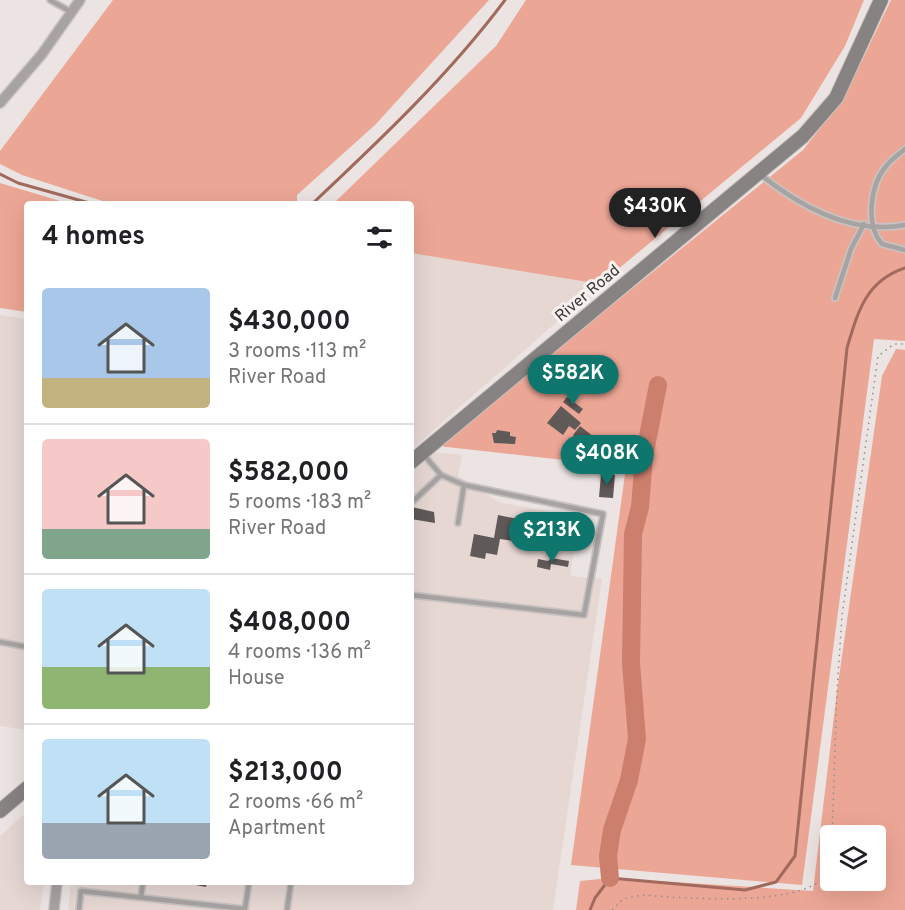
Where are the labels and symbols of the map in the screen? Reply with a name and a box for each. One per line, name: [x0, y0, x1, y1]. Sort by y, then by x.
pin: $430K: [613, 188, 697, 239]
street label: River Road: [551, 261, 625, 327]
pin: $582K: [531, 355, 615, 406]
pin: $408K: [565, 435, 649, 486]
pin: $213K: [510, 512, 594, 563]

